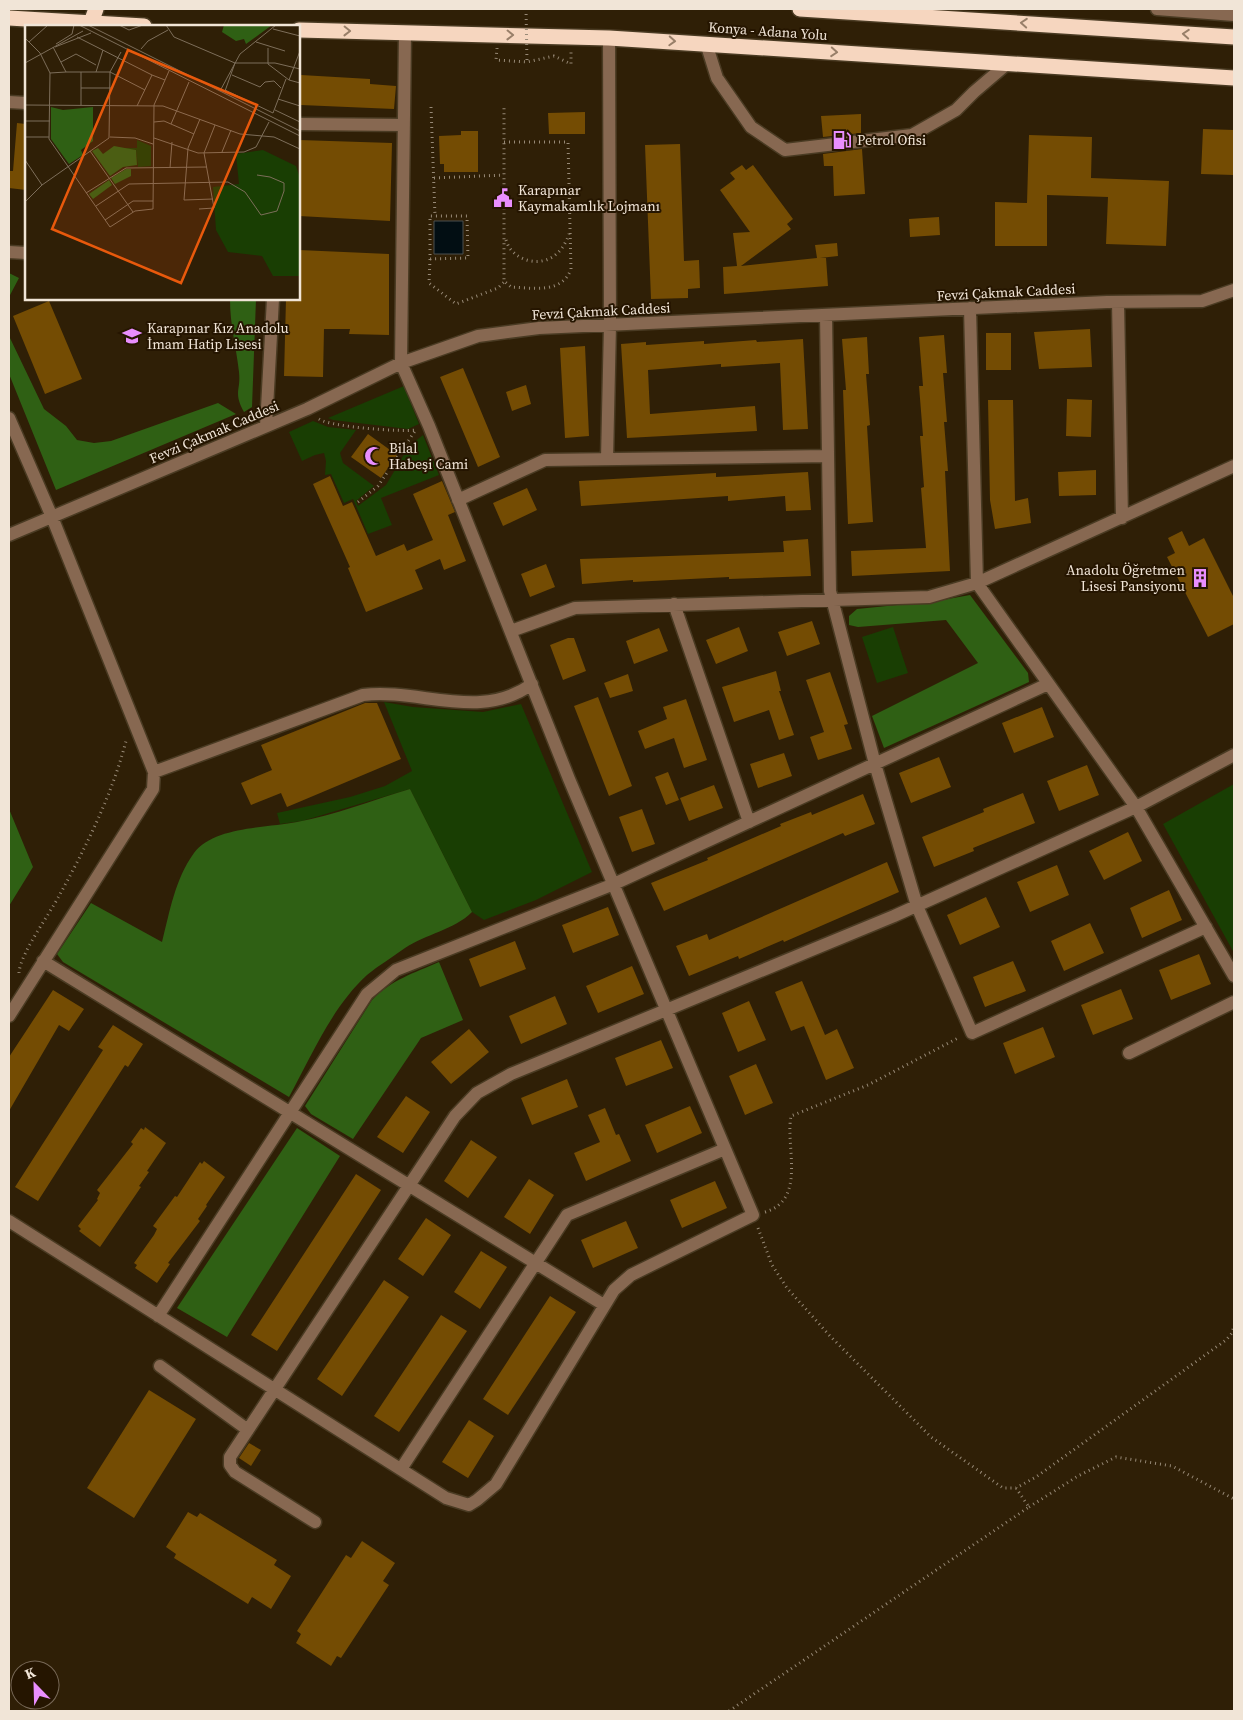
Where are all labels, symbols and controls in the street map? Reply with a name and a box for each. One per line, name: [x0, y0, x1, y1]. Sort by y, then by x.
street label: Konya - Adana Yolu: [708, 17, 828, 45]
one-way arrow: [1019, 17, 1027, 28]
inset map: [25, 25, 300, 300]
one-way arrow: [344, 26, 352, 37]
one-way arrow: [1181, 29, 1189, 40]
one-way arrow: [506, 30, 514, 41]
one-way arrow: [669, 36, 677, 47]
one-way arrow: [831, 46, 839, 57]
fuel station icon: Petrol Ofisi: [831, 129, 853, 151]
place label: Petrol Ofisi: [857, 130, 926, 150]
place label: Karapınar Kaymakamlık Lojmanı: [518, 180, 660, 216]
public building icon: Karapınar Kaymakamlık Lojmanı: [492, 187, 514, 209]
street label: Fevzi Çakmak Caddesi: [936, 278, 1076, 306]
street label: Fevzi Çakmak Caddesi: [531, 297, 671, 325]
place label: Karapınar Kız Anadolu İmam Hatip Lisesi: [147, 318, 289, 354]
school or university icon: Karapınar Kız Anadolu İmam Hatip Lisesi: [121, 325, 143, 347]
street label: Fevzi Çakmak Caddesi: [146, 396, 282, 468]
place label: Bilal Habeşi Cami: [389, 438, 468, 474]
mosque icon: Bilal Habeşi Cami: [363, 445, 385, 467]
place label: Anadolu Öğretmen Lisesi Pansiyonu: [1066, 560, 1186, 596]
building icon: Anadolu Öğretmen Lisesi Pansiyonu: [1189, 567, 1211, 589]
north arrow: [10, 1660, 60, 1710]
text: K: [22, 1662, 39, 1684]

